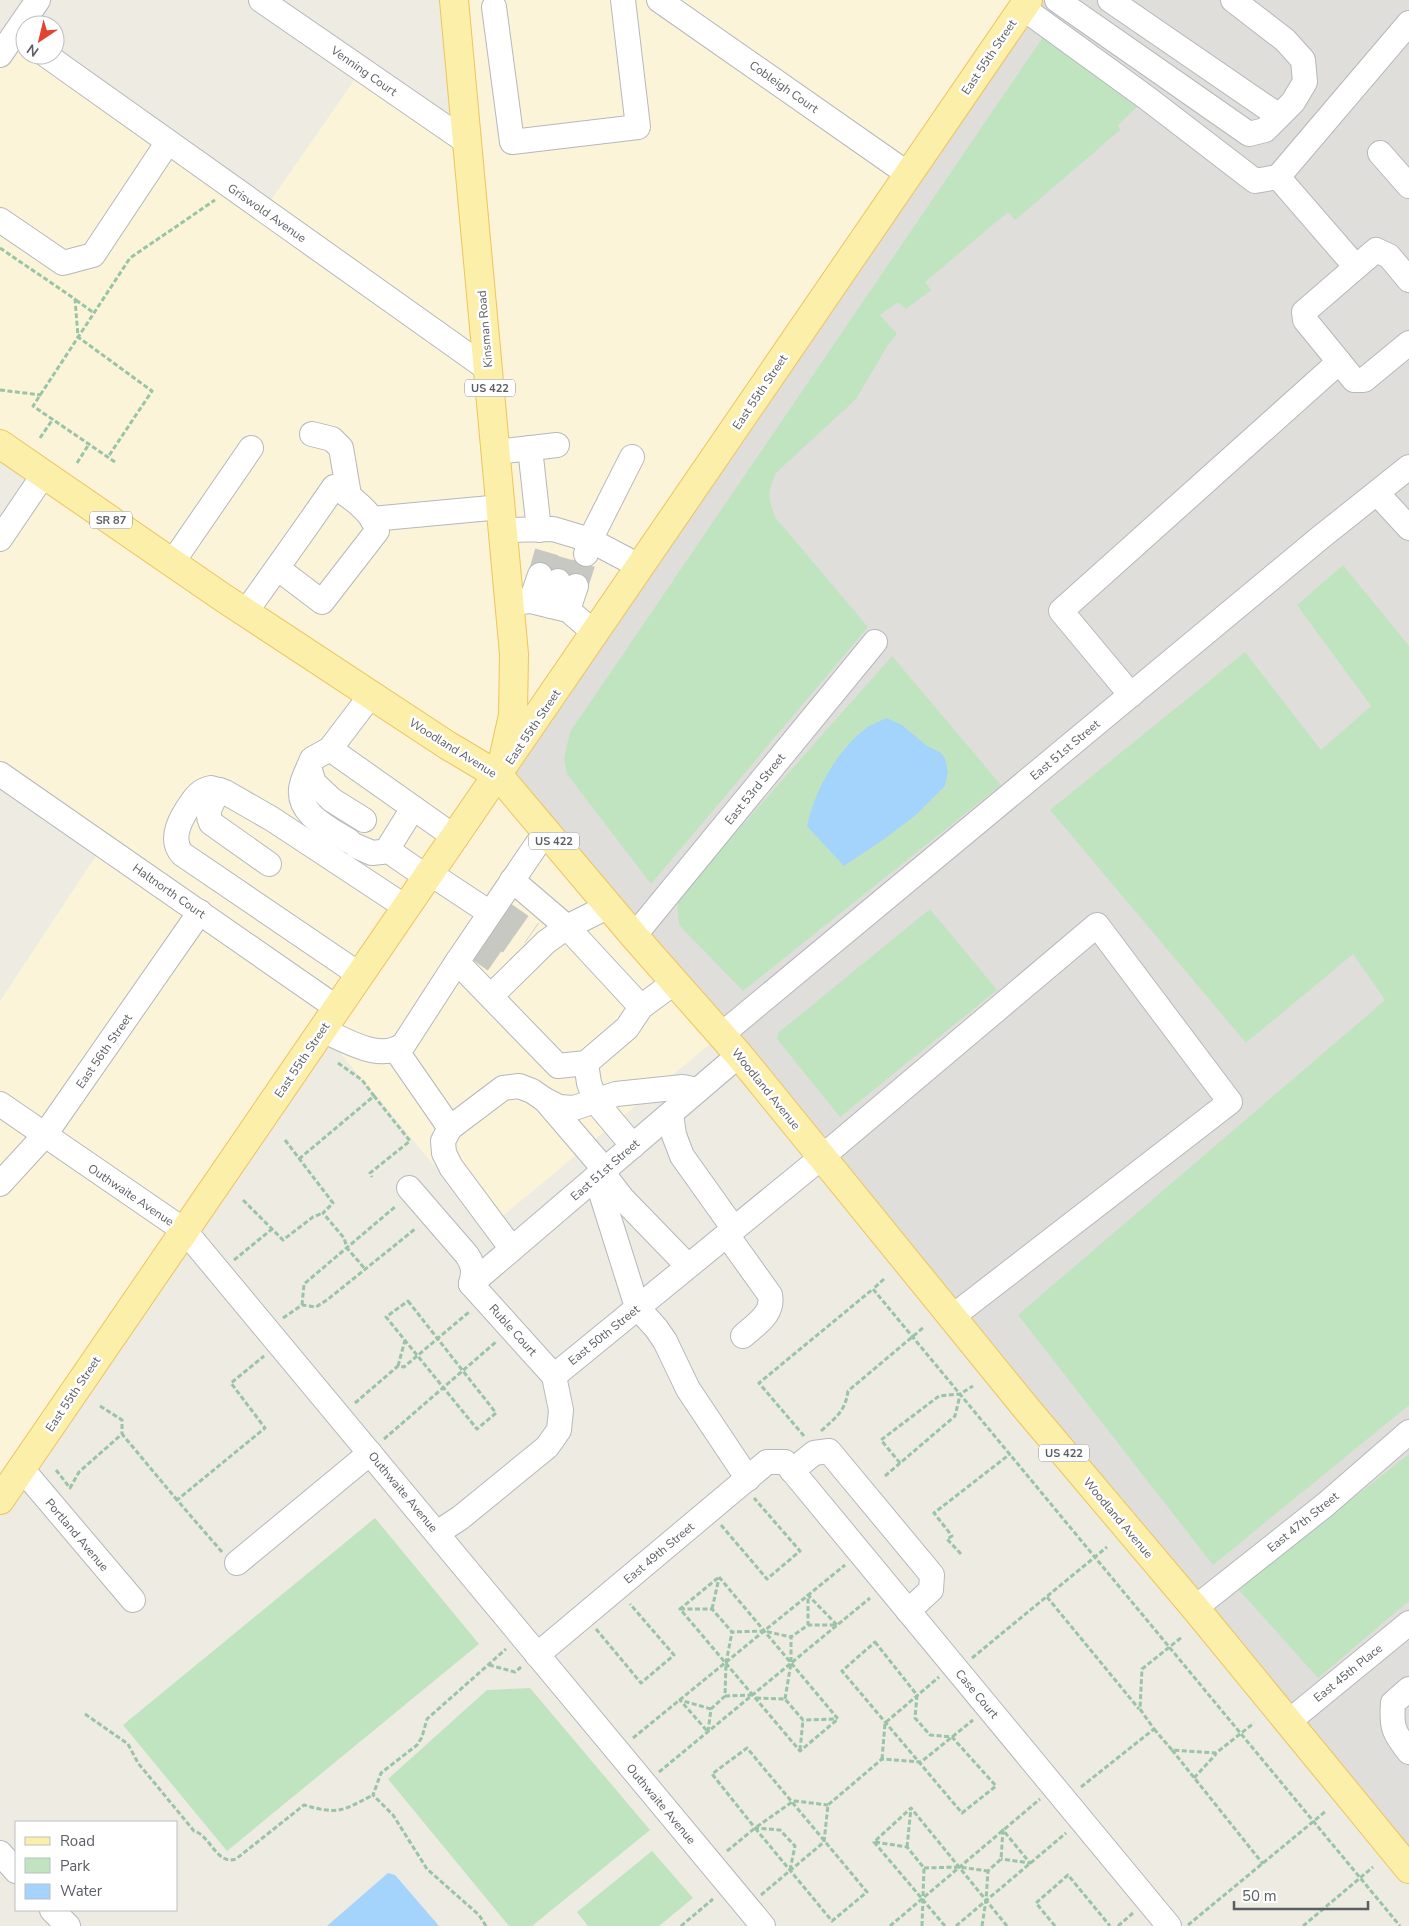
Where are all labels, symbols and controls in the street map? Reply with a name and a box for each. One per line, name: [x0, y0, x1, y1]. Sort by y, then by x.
north arrow: [15, 15, 65, 65]
street label: East 55th Street: [958, 16, 1021, 98]
text: N: [23, 39, 43, 61]
street label: Venning Court: [327, 42, 401, 100]
street label: Cobleigh Court: [746, 57, 822, 117]
street label: Griswold Avenue: [225, 180, 309, 246]
street label: Kinsman Road: [474, 290, 496, 368]
street label: East 55th Street: [729, 351, 792, 433]
road number: US 422: [465, 379, 515, 396]
road number: SR 87: [90, 512, 132, 528]
street label: East 55th Street: [502, 686, 565, 768]
street label: Woodland Avenue: [406, 715, 500, 781]
street label: East 51st Street: [1027, 716, 1104, 784]
street label: East 53rd Street: [721, 749, 789, 828]
road number: US 422: [529, 832, 579, 849]
street label: Haltnorth Court: [130, 860, 209, 922]
street label: East 56th Street: [72, 1010, 136, 1091]
street label: East 55th Street: [271, 1019, 334, 1101]
street label: Woodland Avenue: [728, 1045, 804, 1133]
street label: East 51st Street: [567, 1135, 643, 1204]
street label: Outhwaite Avenue: [85, 1160, 177, 1230]
street label: Ruble Court: [485, 1301, 541, 1360]
street label: East 50th Street: [565, 1301, 644, 1369]
street label: East 55th Street: [42, 1353, 105, 1435]
road number: US 422: [1039, 1445, 1089, 1462]
street label: Outhwaite Avenue: [365, 1448, 441, 1536]
street label: Woodland Avenue: [1080, 1474, 1156, 1562]
street label: East 47th Street: [1264, 1488, 1343, 1556]
street label: Portland Avenue: [42, 1495, 112, 1575]
street label: East 49th Street: [620, 1518, 698, 1587]
street label: East 45th Place: [1310, 1640, 1386, 1706]
street label: Case Court: [952, 1666, 1003, 1722]
street label: Outhwaite Avenue: [623, 1760, 699, 1848]
legend: [15, 1821, 178, 1911]
text: Road: [60, 1831, 95, 1851]
text: Park: [60, 1856, 90, 1876]
scale bar: [1234, 1878, 1368, 1910]
text: Water: [60, 1881, 103, 1901]
text: 50 m: [1242, 1886, 1277, 1906]

